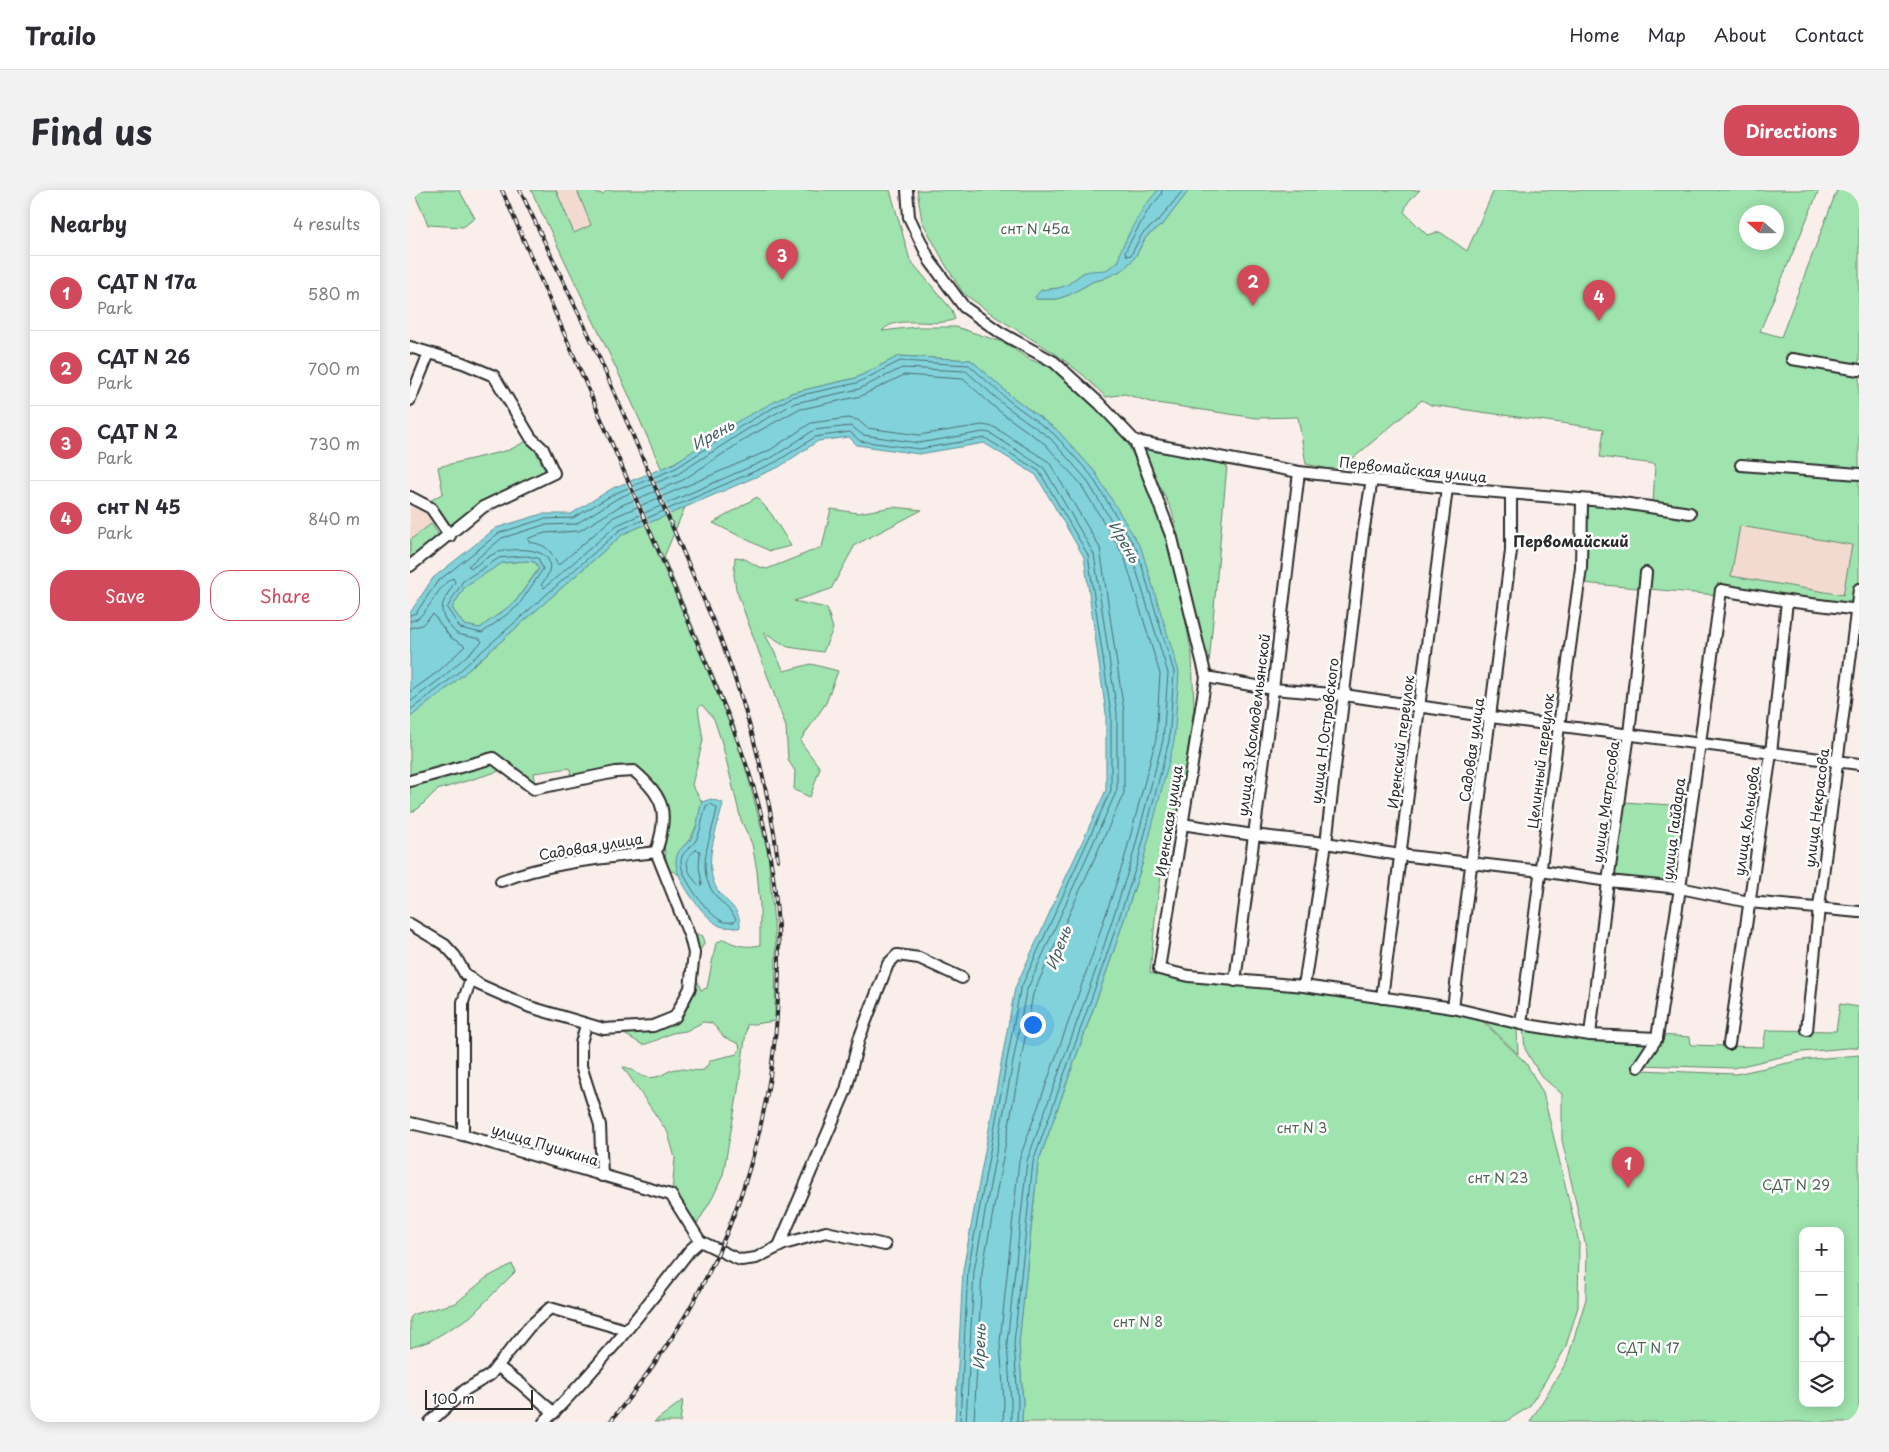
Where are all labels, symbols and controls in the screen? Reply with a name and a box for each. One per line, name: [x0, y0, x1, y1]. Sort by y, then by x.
text: Trailo: [25, 17, 96, 53]
text: Home: [1569, 21, 1619, 48]
text: Map: [1647, 21, 1686, 48]
text: About: [1714, 21, 1766, 48]
text: Contact: [1794, 21, 1864, 48]
text: Find us: [30, 104, 152, 157]
button: Directions: [1724, 105, 1859, 156]
north arrow: [1739, 205, 1784, 250]
text: Nearby: [50, 207, 127, 239]
text: 4 results: [293, 211, 360, 235]
park label: снт N 45а: [1001, 218, 1070, 239]
pin: 3: [766, 239, 798, 280]
pin: 2: [1237, 265, 1269, 306]
text: СДТ N 17а: [97, 267, 197, 295]
pin: 4: [1583, 280, 1615, 321]
text: 1: [62, 281, 70, 305]
text: 580 m: [308, 281, 360, 305]
text: Park: [97, 295, 133, 319]
text: СДТ N 26: [97, 342, 190, 370]
text: 2: [60, 356, 72, 380]
text: 700 m: [308, 356, 360, 380]
text: Park: [97, 370, 133, 394]
water label: Ирень: [687, 412, 739, 455]
text: СДТ N 2: [97, 417, 178, 445]
text: 3: [61, 431, 71, 455]
text: 730 m: [309, 431, 360, 455]
text: Park: [97, 445, 133, 469]
street label: Первомайская улица: [1338, 451, 1488, 488]
text: снт N 45: [97, 492, 181, 520]
text: 4: [61, 506, 71, 530]
text: 840 m: [308, 506, 360, 530]
water label: Ирень: [1104, 516, 1147, 568]
text: Park: [97, 520, 133, 544]
district label: Первомайский: [1513, 529, 1629, 552]
button: Save: [50, 570, 200, 621]
button: Share: [210, 570, 360, 621]
street label: улица З.Космодемьянской: [1232, 632, 1275, 817]
street label: улица Н.Островского: [1305, 657, 1344, 805]
street label: Иренский переулок: [1382, 673, 1419, 810]
street label: Целинный переулок: [1522, 691, 1559, 830]
street label: Садовая улица: [1454, 696, 1489, 804]
street label: улица Матросова: [1587, 739, 1624, 864]
street label: улица Некрасова: [1799, 747, 1834, 869]
street label: Иренская улица: [1149, 763, 1188, 878]
street label: улица Кольцова: [1728, 764, 1765, 877]
street label: улица Гайдара: [1657, 776, 1690, 881]
street label: Садовая улица: [537, 828, 645, 865]
water label: Ирень: [1039, 921, 1077, 973]
your location: [1020, 1012, 1046, 1038]
park label: снт N 3: [1277, 1117, 1327, 1138]
street label: улица Пушкина: [489, 1118, 602, 1171]
pin: 1: [1612, 1147, 1644, 1188]
park label: снт N 23: [1468, 1167, 1528, 1188]
park label: СДТ N 29: [1762, 1174, 1830, 1195]
map controls: [1799, 1227, 1844, 1407]
button: +: [1799, 1227, 1844, 1272]
button: −: [1799, 1272, 1844, 1317]
park label: снт N 8: [1113, 1311, 1163, 1332]
button: locate: [1799, 1317, 1844, 1362]
water label: Ирень: [966, 1322, 991, 1370]
park label: СДТ N 17: [1617, 1337, 1680, 1358]
button: layers: [1799, 1362, 1844, 1407]
scale bar: [425, 1387, 532, 1410]
text: 100 m: [432, 1388, 475, 1409]

